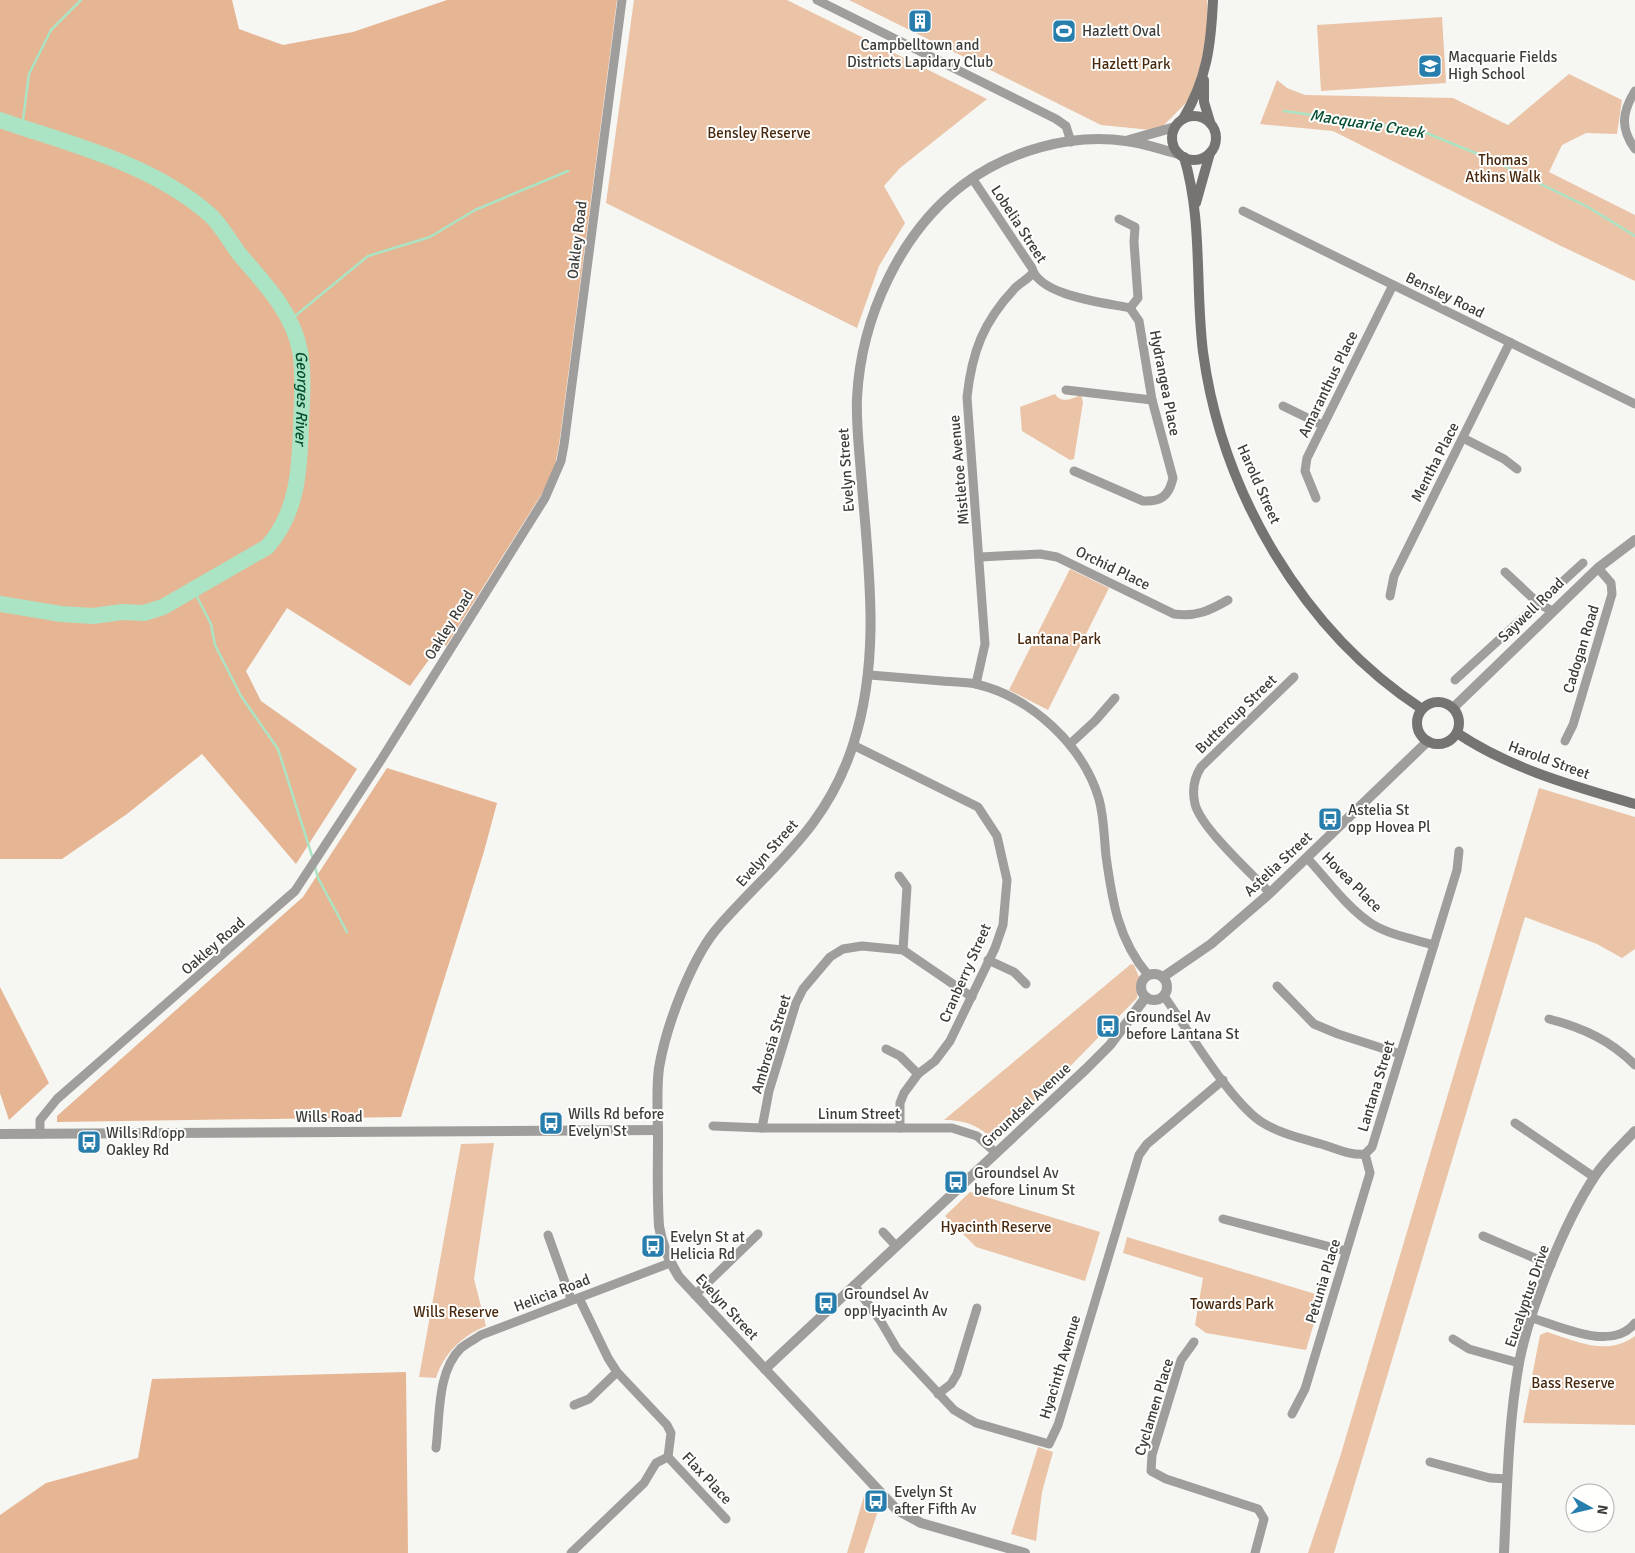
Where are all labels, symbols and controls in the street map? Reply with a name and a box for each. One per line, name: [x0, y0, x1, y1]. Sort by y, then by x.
building icon: Campbelltown and Districts Lapidary Club: [907, 8, 933, 34]
sports icon: Hazlett Oval: [1051, 18, 1077, 44]
place label: Hazlett Oval: [1082, 22, 1161, 40]
place label: Campbelltown and Districts Lapidary Club: [847, 36, 993, 71]
place label: Macquarie Fields High School: [1448, 48, 1558, 83]
school or university icon: Macquarie Fields High School: [1417, 53, 1443, 79]
park label: Hazlett Park: [1092, 55, 1171, 73]
water label: Macquarie Creek: [1309, 105, 1427, 143]
park label: Bensley Reserve: [707, 124, 811, 142]
park label: Thomas Atkins Walk: [1465, 151, 1541, 186]
street label: Lobelia Street: [987, 182, 1051, 266]
street label: Oakley Road: [563, 200, 591, 280]
street label: Bensley Road: [1403, 268, 1487, 322]
street label: Amaranthus Place: [1294, 328, 1362, 440]
street label: Hydrangea Place: [1146, 329, 1184, 437]
water label: Georges River: [290, 350, 312, 448]
street label: Mistletoe Avenue: [945, 414, 973, 526]
street label: Mentha Place: [1407, 419, 1463, 505]
street label: Evelyn Street: [834, 427, 858, 513]
street label: Harold Street: [1233, 441, 1285, 527]
street label: Orchid Place: [1073, 542, 1153, 594]
street label: Saywell Road: [1494, 574, 1568, 646]
street label: Oakley Road: [421, 587, 477, 663]
street label: Cadogan Road: [1559, 603, 1603, 695]
park label: Lantana Park: [1017, 630, 1102, 648]
street label: Buttercup Street: [1192, 671, 1280, 757]
street label: Harold Street: [1506, 737, 1592, 783]
place label: Astelia St opp Hovea Pl: [1348, 801, 1431, 836]
bus stop icon: Astelia St opp Hovea Pl: [1317, 806, 1343, 832]
street label: Evelyn Street: [732, 816, 802, 890]
street label: Astelia Street: [1240, 828, 1316, 900]
street label: Hovea Place: [1318, 848, 1386, 916]
street label: Oakley Road: [177, 913, 249, 979]
street label: Cranberry Street: [935, 921, 995, 1025]
street label: Ambrosia Street: [747, 992, 795, 1096]
place label: Groundsel Av before Lantana St: [1126, 1008, 1239, 1043]
bus stop icon: Groundsel Av before Lantana St: [1095, 1013, 1121, 1039]
street label: Lantana Street: [1354, 1038, 1398, 1134]
street label: Groundsel Avenue: [978, 1059, 1074, 1151]
place label: Wills Rd before Evelyn St: [568, 1105, 664, 1140]
street label: Linum Street: [818, 1105, 900, 1123]
street label: Wills Road: [295, 1108, 363, 1126]
bus stop icon: Wills Rd before Evelyn St: [538, 1110, 564, 1136]
place label: Wills Rd opp Oakley Rd: [106, 1124, 185, 1159]
bus stop icon: Wills Rd opp Oakley Rd: [76, 1129, 102, 1155]
place label: Groundsel Av before Linum St: [974, 1164, 1075, 1199]
bus stop icon: Groundsel Av before Linum St: [943, 1169, 969, 1195]
park label: Hyacinth Reserve: [940, 1218, 1052, 1236]
place label: Evelyn St at Helicia Rd: [670, 1228, 745, 1263]
bus stop icon: Evelyn St at Helicia Rd: [640, 1233, 666, 1259]
street label: Petunia Place: [1302, 1237, 1344, 1325]
street label: Eucalyptus Drive: [1501, 1242, 1553, 1350]
street label: Helicia Road: [511, 1270, 593, 1316]
street label: Evelyn Street: [692, 1270, 762, 1344]
place label: Groundsel Av opp Hyacinth Av: [844, 1285, 948, 1320]
bus stop icon: Groundsel Av opp Hyacinth Av: [813, 1290, 839, 1316]
park label: Towards Park: [1190, 1295, 1275, 1313]
park label: Wills Reserve: [413, 1303, 499, 1321]
street label: Hyacinth Avenue: [1036, 1313, 1084, 1421]
street label: Cyclamen Place: [1131, 1356, 1177, 1458]
park label: Bass Reserve: [1531, 1374, 1615, 1392]
street label: Flax Place: [678, 1448, 736, 1508]
place label: Evelyn St after Fifth Av: [894, 1483, 977, 1518]
north arrow: [1565, 1483, 1615, 1533]
bus stop icon: Evelyn St after Fifth Av: [863, 1488, 889, 1514]
text: N: [1593, 1504, 1611, 1516]

